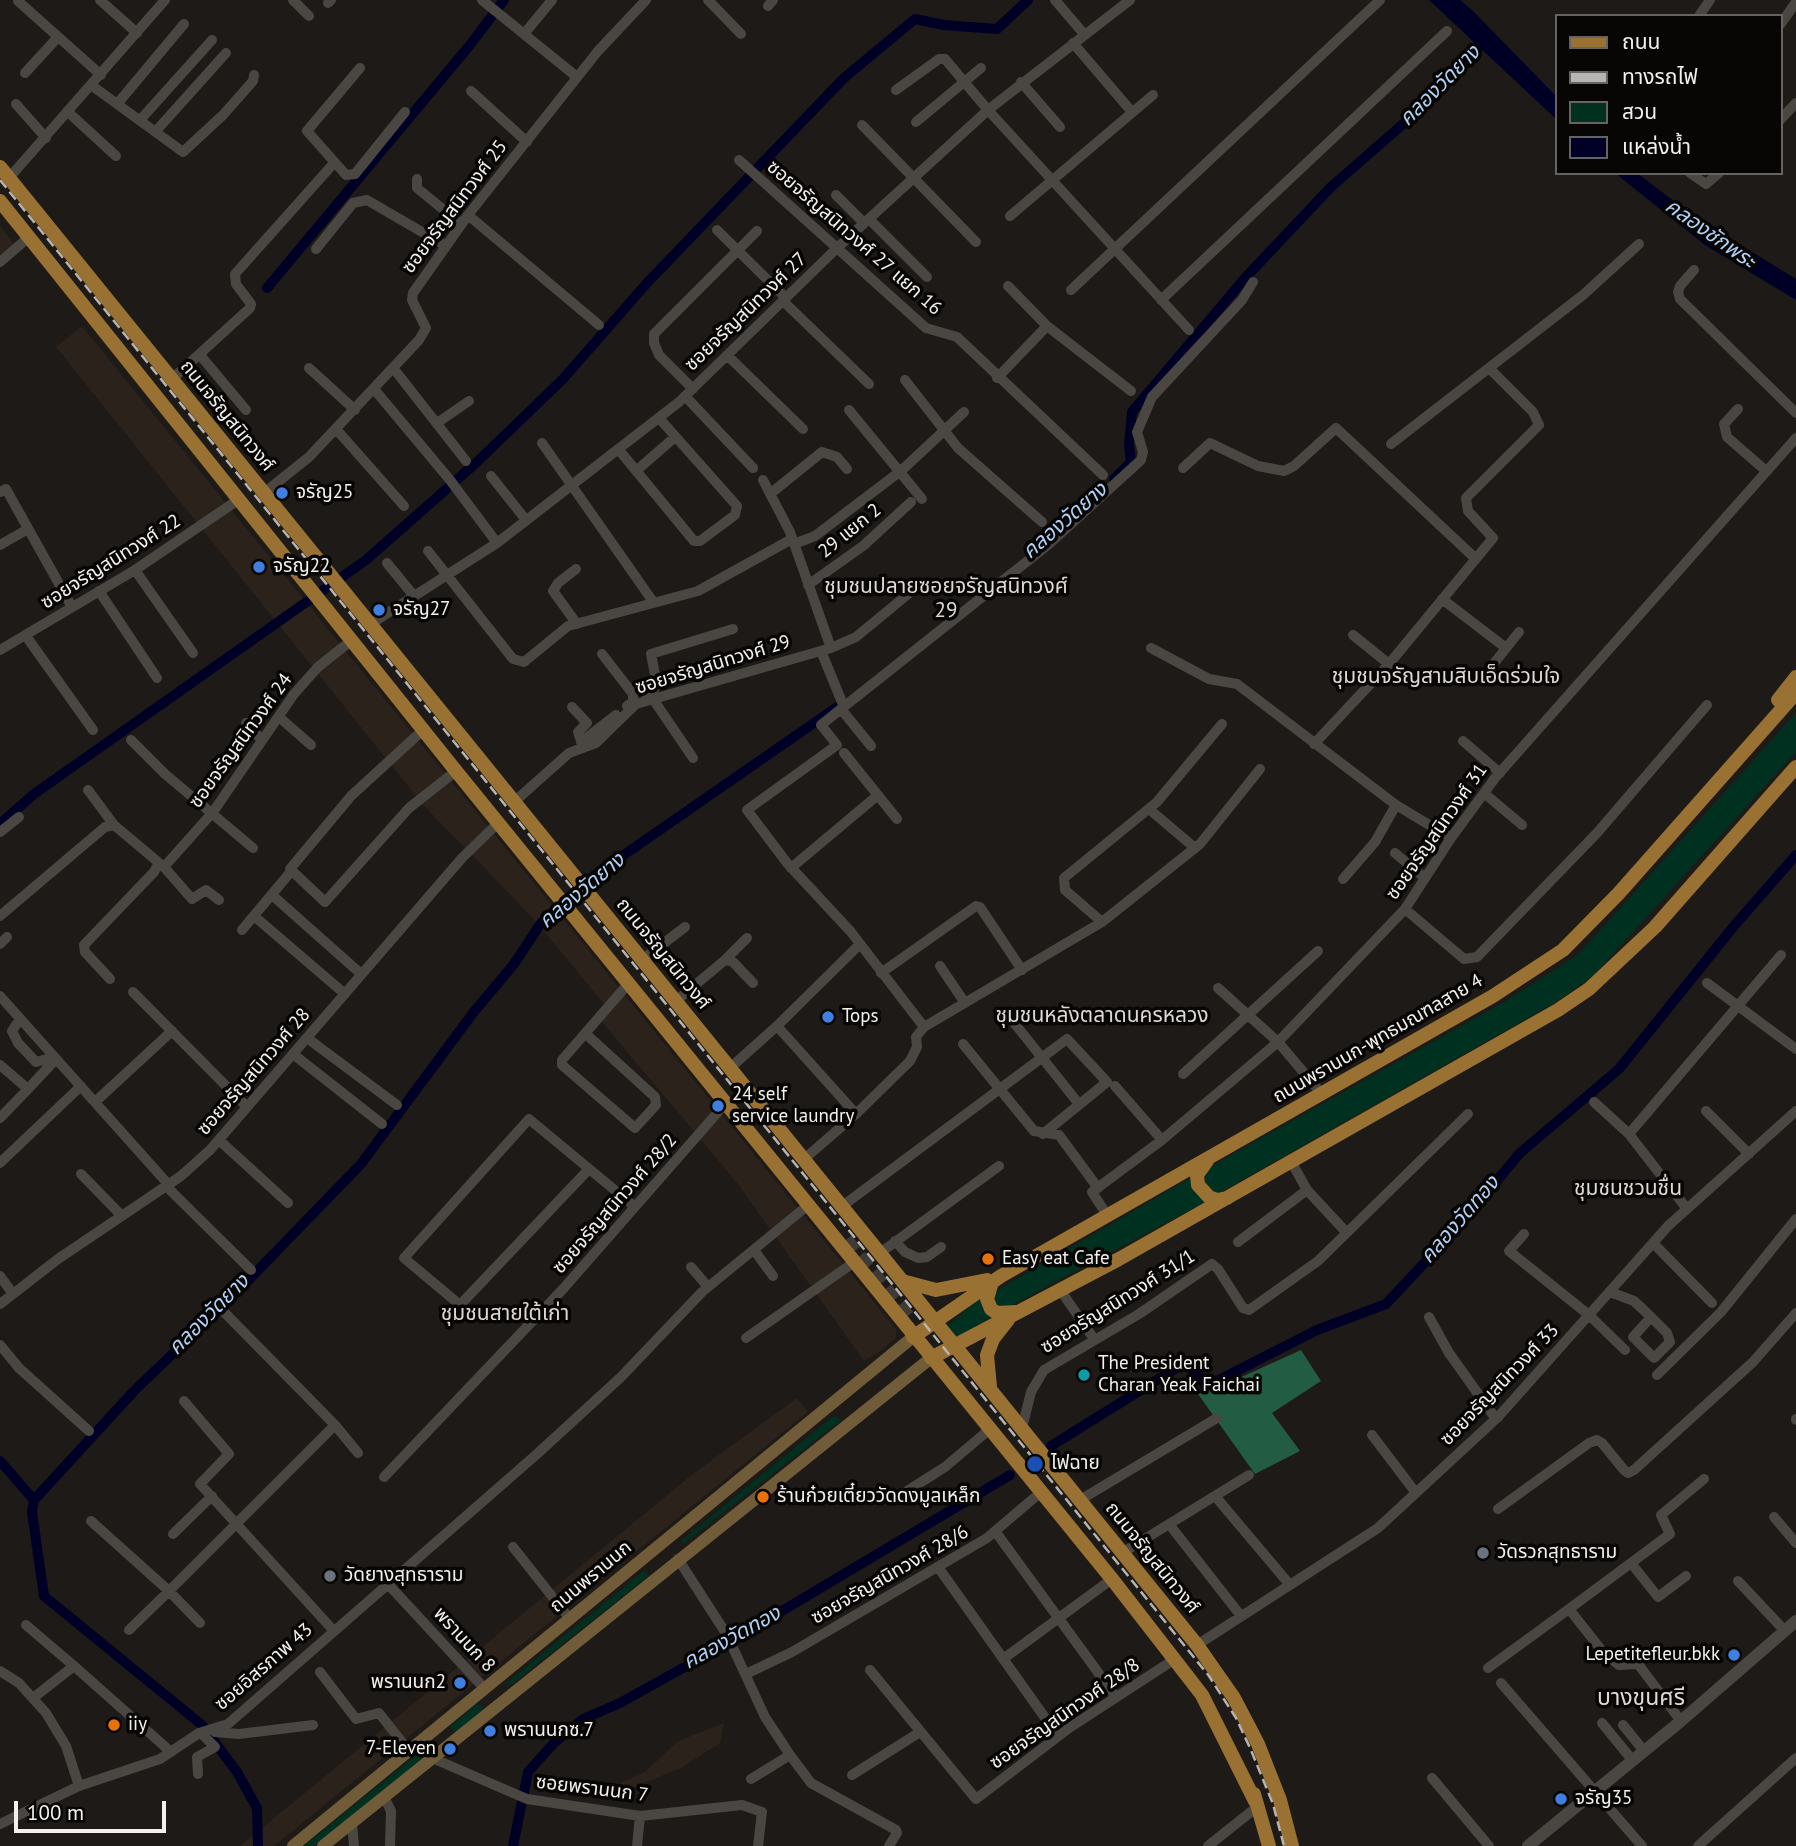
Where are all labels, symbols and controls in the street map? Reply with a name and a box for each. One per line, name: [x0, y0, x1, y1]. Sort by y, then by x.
legend: [1554, 14, 1782, 175]
text: ถนน: [1622, 28, 1660, 55]
water label: คลองวัดยาง: [1394, 40, 1486, 132]
text: ทางรถไฟ: [1622, 63, 1698, 90]
text: สวน: [1622, 98, 1657, 125]
text: แหล่งน้ำ: [1622, 133, 1691, 160]
street label: ซอยจรัญสนิทวงศ์ 25: [398, 136, 512, 278]
street label: ซอยจรัญสนิทวงศ์ 27 แยก 16: [762, 156, 946, 320]
water label: คลองชักพระ: [1660, 194, 1760, 274]
street label: ซอยจรัญสนิทวงศ์ 27: [680, 248, 812, 376]
street label: ถนนจรัญสนิทวงศ์: [175, 356, 279, 476]
water label: คลองวัดยาง: [1018, 477, 1112, 565]
place label: จรัญ25: [296, 482, 353, 504]
marker: จรัญ25: [274, 485, 290, 501]
street label: 29 แยก 2: [814, 499, 886, 563]
street label: ซอยจรัญสนิทวงศ์ 22: [37, 510, 185, 614]
place label: จรัญ22: [273, 556, 330, 578]
marker: จรัญ22: [251, 559, 267, 575]
district label: ชุมชนปลายซอยจรัญสนิทวงศ์ 29: [824, 574, 1068, 624]
place label: จรัญ27: [393, 599, 450, 621]
marker: จรัญ27: [371, 602, 387, 618]
street label: ซอยจรัญสนิทวงศ์ 29: [633, 631, 793, 699]
district label: ชุมชนจรัญสามสิบเอ็ดร่วมใจ: [1332, 664, 1560, 690]
street label: ซอยจรัญสนิทวงศ์ 24: [185, 669, 297, 813]
street label: ซอยจรัญสนิทวงศ์ 31: [1382, 760, 1492, 904]
water label: คลองวัดยาง: [534, 848, 630, 934]
street label: ถนนจรัญสนิทวงศ์: [611, 894, 715, 1014]
street label: ถนนพรานนก-พุทธมณฑลสาย 4: [1269, 969, 1487, 1109]
district label: ชุมชนหลังตลาดนครหลวง: [995, 1003, 1209, 1029]
street label: ซอยจรัญสนิทวงศ์ 28: [193, 1004, 315, 1140]
place label: Tops: [842, 1006, 879, 1028]
marker: Tops: [820, 1009, 836, 1025]
place label: 24 self service laundry: [732, 1084, 854, 1128]
marker: 24 self service laundry: [710, 1098, 726, 1114]
street label: ซอยจรัญสนิทวงศ์ 28/2: [548, 1129, 682, 1279]
water label: คลองวัดทอง: [1415, 1171, 1505, 1269]
district label: ชุมชนชวนชื่น: [1574, 1176, 1682, 1202]
street label: ซอยจรัญสนิทวงศ์ 31/1: [1037, 1245, 1199, 1359]
place label: Easy eat Cafe: [1002, 1248, 1110, 1270]
marker: Easy eat Cafe: [980, 1251, 996, 1267]
water label: คลองวัดยาง: [163, 1269, 255, 1361]
district label: ชุมชนสายใต้เก่า: [441, 1301, 569, 1327]
street label: ซอยจรัญสนิทวงศ์ 33: [1436, 1319, 1564, 1451]
place label: The President Charan Yeak Faichai: [1098, 1353, 1260, 1397]
marker: The President Charan Yeak Faichai: [1076, 1367, 1092, 1383]
place label: ไฟฉาย: [1051, 1453, 1100, 1475]
marker: ไฟฉาย: [1025, 1454, 1045, 1474]
place label: ร้านก๋วยเตี๋ยววัดดงมูลเหล็ก: [777, 1486, 980, 1508]
marker: ร้านก๋วยเตี๋ยววัดดงมูลเหล็ก: [755, 1489, 771, 1505]
street label: ถนนจรัญสนิทวงศ์: [1100, 1498, 1204, 1618]
street label: ซอยจรัญสนิทวงศ์ 28/6: [807, 1521, 973, 1629]
street label: ถนนพรานนก: [546, 1536, 636, 1618]
place label: วัดรวกสุทธาราม: [1497, 1542, 1617, 1564]
marker: วัดรวกสุทธาราม: [1475, 1545, 1491, 1561]
place label: วัดยางสุทธาราม: [344, 1565, 463, 1587]
marker: วัดยางสุทธาราม: [322, 1568, 338, 1584]
water label: คลองวัดทอง: [679, 1601, 785, 1675]
street label: พรานนก 8: [428, 1603, 500, 1677]
street label: ซอยอิสรภาพ 43: [210, 1618, 318, 1716]
place label: Lepetitefleur.bkk: [1585, 1644, 1720, 1666]
marker: Lepetitefleur.bkk: [1726, 1647, 1742, 1663]
street label: ซอยจรัญสนิทวงศ์ 28/8: [986, 1654, 1144, 1774]
place label: พรานนก2: [371, 1672, 446, 1694]
marker: พรานนก2: [452, 1675, 468, 1691]
district label: บางขุนศรี: [1597, 1684, 1685, 1712]
place label: iiy: [128, 1714, 147, 1736]
marker: iiy: [106, 1717, 122, 1733]
place label: พรานนกซ.7: [504, 1720, 594, 1742]
marker: พรานนกซ.7: [482, 1723, 498, 1739]
place label: 7-Eleven: [366, 1738, 436, 1760]
marker: 7-Eleven: [442, 1741, 458, 1757]
street label: ซอยพรานนก 7: [534, 1771, 650, 1807]
scale bar: [18, 1786, 170, 1830]
place label: จรัญ35: [1575, 1788, 1632, 1810]
marker: จรัญ35: [1553, 1791, 1569, 1807]
text: 100 m: [27, 1799, 84, 1826]

